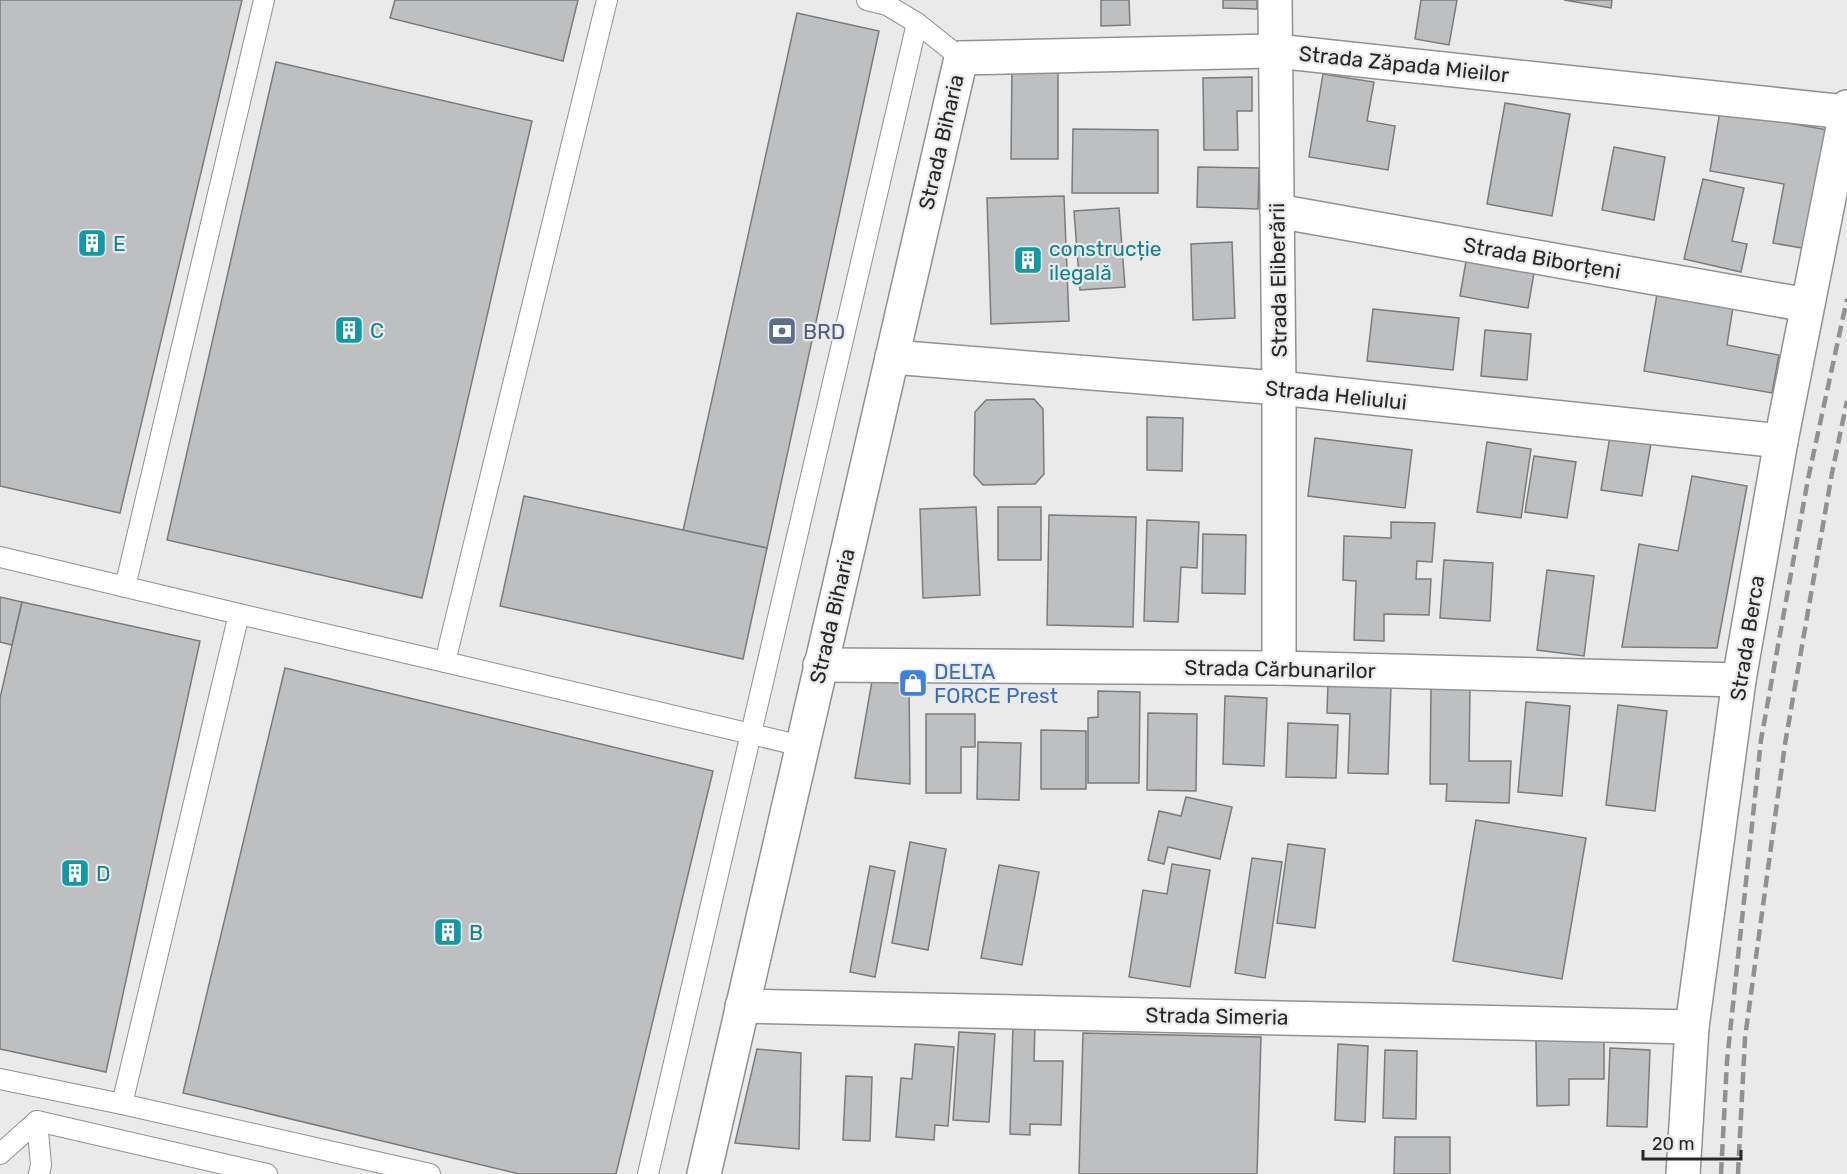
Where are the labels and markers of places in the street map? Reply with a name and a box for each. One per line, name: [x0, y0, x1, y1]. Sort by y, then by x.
building icon: E: [76, 227, 108, 259]
place label: E: [113, 231, 126, 256]
place label: construcție ilegală: [1049, 236, 1162, 285]
building icon: construcție ilegală: [1012, 244, 1044, 276]
building icon: C: [333, 314, 365, 346]
bank icon: BRD: [766, 315, 798, 347]
place label: C: [370, 318, 384, 343]
place label: BRD: [803, 319, 845, 344]
place label: DELTA FORCE Prest: [934, 659, 1058, 708]
shop icon: DELTA FORCE Prest: [897, 667, 929, 699]
building icon: D: [59, 857, 91, 889]
place label: D: [96, 861, 110, 886]
building icon: B: [432, 916, 464, 948]
place label: B: [469, 920, 483, 945]

